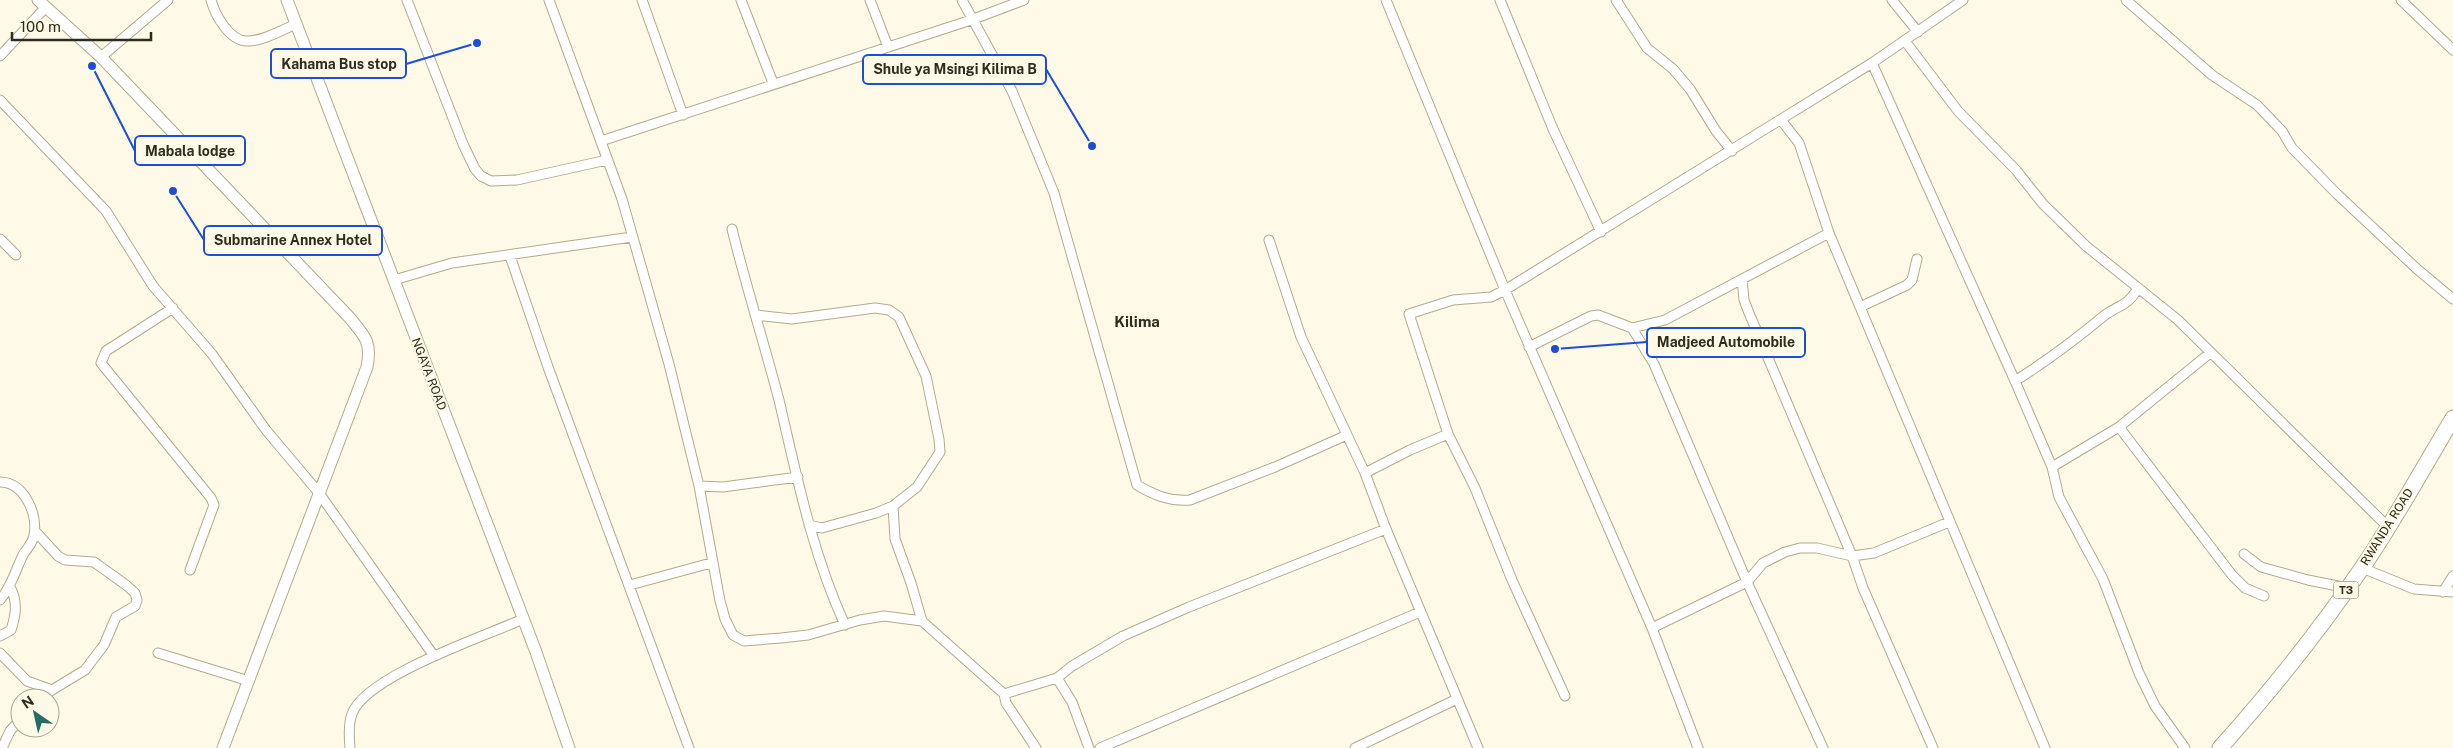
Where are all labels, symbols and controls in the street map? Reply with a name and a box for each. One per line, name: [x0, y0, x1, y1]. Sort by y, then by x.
scale bar: [12, 10, 151, 42]
text: 100 m: [20, 18, 61, 35]
callout: Kahama Bus stop: [271, 49, 406, 78]
callout: Shule ya Msingi Kilima B: [863, 55, 1046, 84]
text: Kahama Bus stop: [281, 56, 397, 72]
text: Shule ya Msingi Kilima B: [873, 61, 1037, 77]
callout: Mabala lodge: [135, 136, 245, 165]
text: Mabala lodge: [145, 143, 235, 159]
callout: Submarine Annex Hotel: [204, 226, 382, 255]
text: Submarine Annex Hotel: [214, 232, 373, 248]
district label: Kilima: [1114, 313, 1160, 330]
callout: Madjeed Automobile: [1647, 328, 1805, 357]
text: Madjeed Automobile: [1657, 334, 1795, 350]
street label: NGAYA ROAD: [409, 336, 449, 412]
street label: RWANDA ROAD: [2358, 486, 2416, 568]
road number: T3: [2334, 582, 2358, 598]
north arrow: [10, 688, 60, 738]
text: N: [19, 693, 37, 712]

